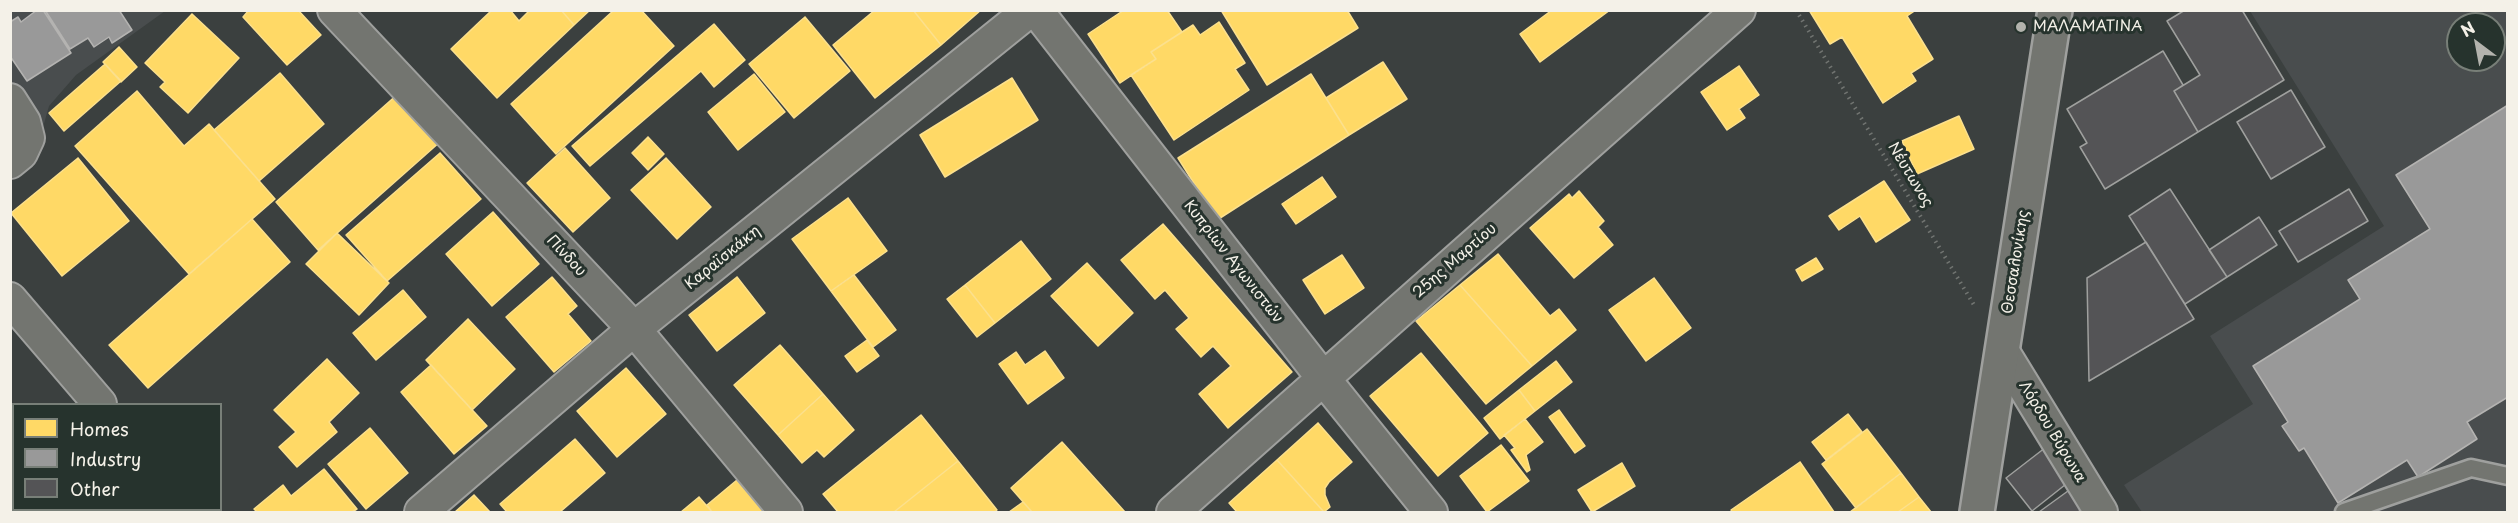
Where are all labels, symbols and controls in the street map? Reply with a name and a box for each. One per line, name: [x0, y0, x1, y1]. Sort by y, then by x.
north arrow: [2446, 12, 2506, 72]
text: N: [2456, 15, 2479, 42]
place label: ΜΑΛΑΜΑΤΙΝΑ: [2033, 18, 2143, 36]
marker: ΜΑΛΑΜΑΤΙΝΑ: [2014, 20, 2028, 34]
street label: Νέυτωνος: [1884, 139, 1936, 211]
street label: Κυπρίων Αγωνιστών: [1180, 197, 1286, 327]
street label: Θεσσαλονίκης: [1999, 209, 2033, 315]
street label: 25ης Μαρτίου: [1410, 220, 1500, 302]
street label: Καραϊσκάκη: [682, 222, 764, 294]
street label: Πίνδου: [543, 232, 589, 280]
street label: Λόρδου Βύρωνα: [2015, 378, 2089, 486]
legend: [12, 403, 222, 511]
text: Homes: [70, 415, 128, 442]
text: Industry: [70, 445, 141, 472]
text: Other: [70, 475, 119, 502]

